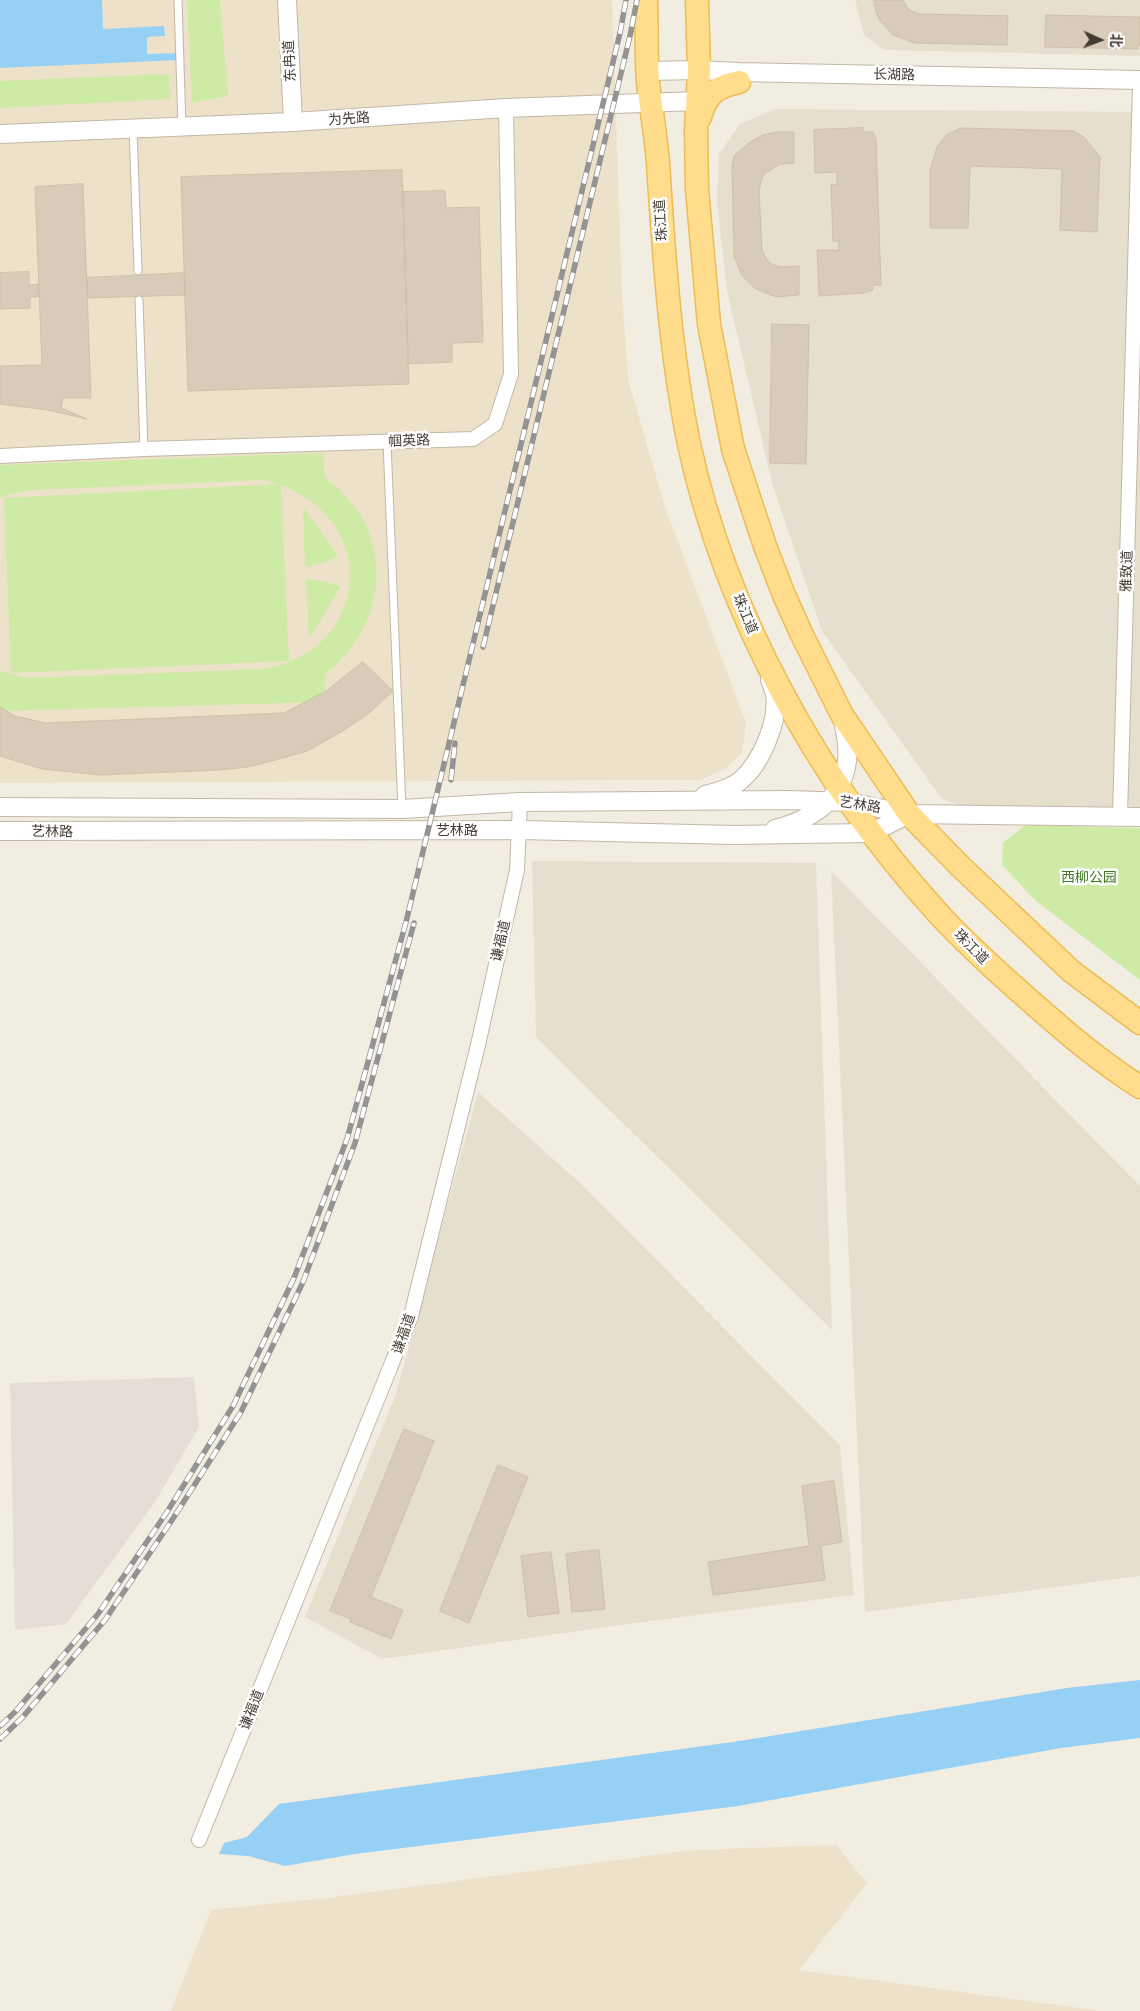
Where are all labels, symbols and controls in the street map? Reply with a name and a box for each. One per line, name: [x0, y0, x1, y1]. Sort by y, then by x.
north arrow: [1075, 15, 1125, 65]
text: 北: [1108, 33, 1122, 48]
street label: 东冉道: [281, 40, 299, 82]
street label: 长湖路: [873, 66, 915, 84]
street label: 为先路: [327, 109, 371, 129]
street label: 珠江道: [651, 198, 671, 242]
street label: 帼英路: [388, 432, 430, 450]
street label: 雅致道: [1118, 550, 1136, 592]
street label: 珠江道: [729, 591, 761, 637]
street label: 艺林路: [838, 793, 882, 817]
street label: 艺林路: [31, 823, 73, 841]
street label: 艺林路: [436, 823, 478, 839]
park label: 西柳公园: [1061, 870, 1117, 886]
street label: 谦福道: [488, 919, 514, 963]
street label: 珠江道: [950, 926, 992, 968]
street label: 谦福道: [389, 1311, 419, 1357]
street label: 谦福道: [236, 1687, 268, 1733]

